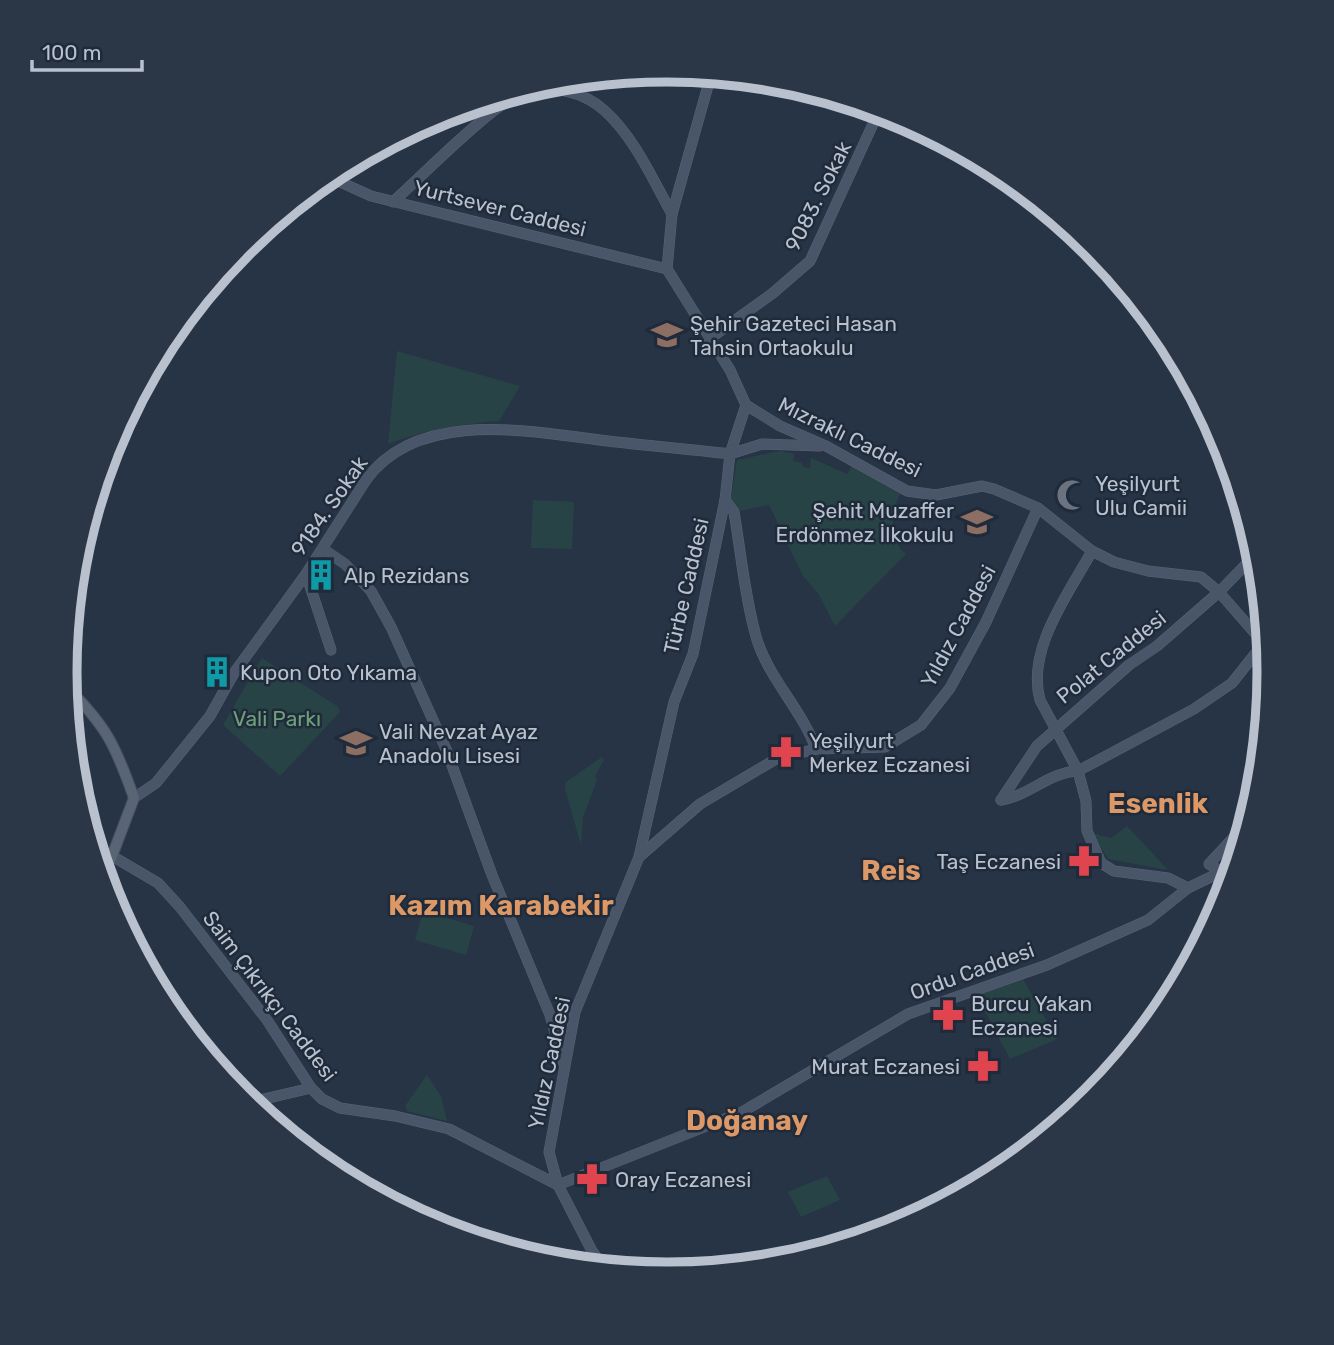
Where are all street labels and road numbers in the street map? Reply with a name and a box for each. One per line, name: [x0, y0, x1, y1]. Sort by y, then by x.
street label: 9083. Sokak: [780, 137, 857, 255]
street label: Yurtsever Caddesi: [411, 174, 589, 242]
street label: Mızraklı Caddesi: [774, 392, 926, 482]
street label: 9184. Sokak: [285, 451, 373, 561]
street label: Türbe Caddesi: [658, 516, 714, 656]
street label: Yıldız Caddesi: [915, 561, 1001, 691]
street label: Polat Caddesi: [1051, 605, 1171, 709]
street label: Saim Çıkrıkçı Caddesi: [198, 906, 342, 1086]
street label: Ordu Caddesi: [906, 937, 1038, 1005]
street label: Yıldız Caddesi: [523, 994, 575, 1132]

